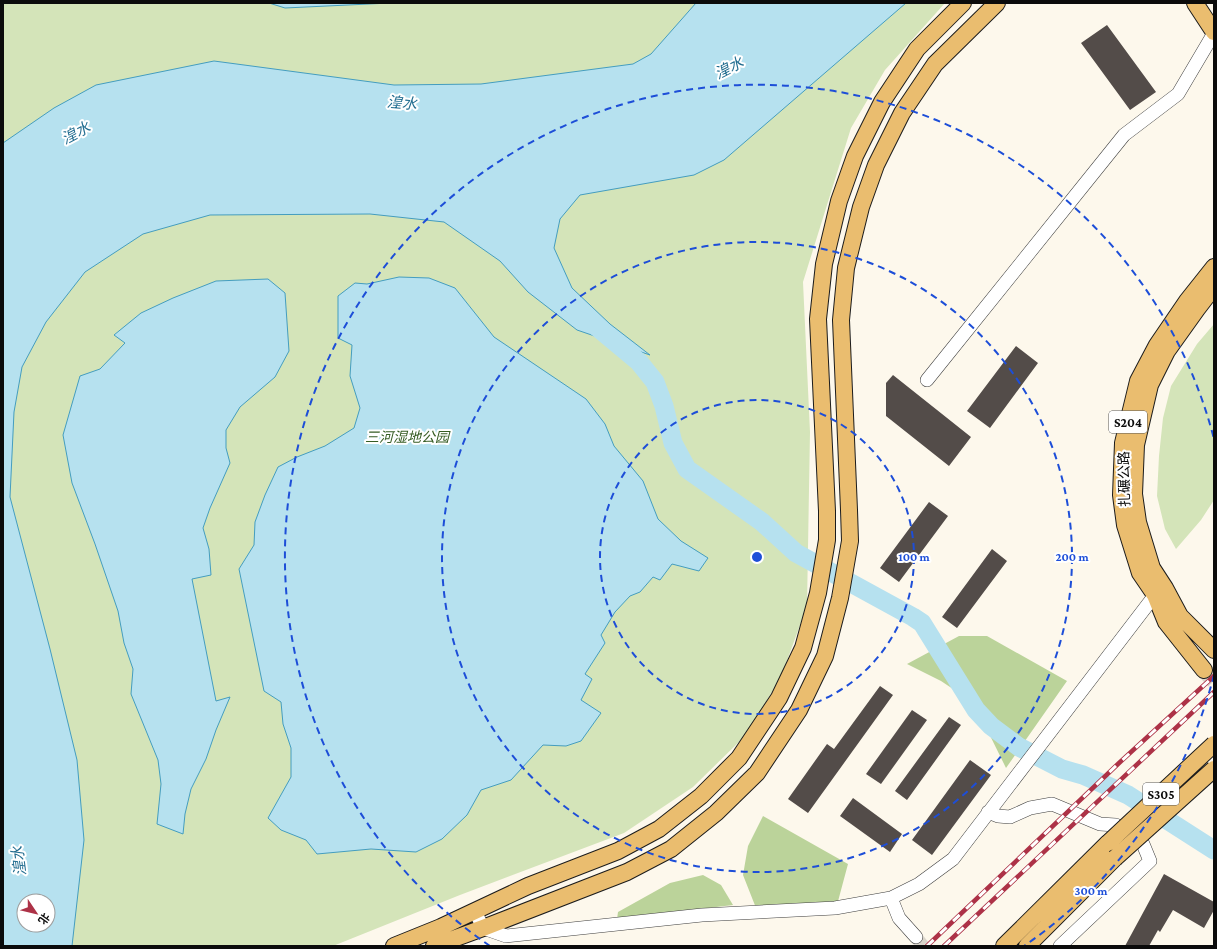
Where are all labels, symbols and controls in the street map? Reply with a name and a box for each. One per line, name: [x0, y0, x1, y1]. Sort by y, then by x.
water label: 湟水: [712, 54, 747, 82]
water label: 湟水: [386, 94, 419, 112]
water label: 湟水: [59, 118, 94, 147]
road number: S204: [1109, 411, 1147, 433]
park label: 三河湿地公园: [365, 429, 451, 445]
street label: 扎碾公路: [1116, 451, 1132, 507]
centre of rings: [750, 550, 764, 564]
text: 100 m: [898, 550, 931, 564]
text: 200 m: [1055, 550, 1089, 564]
road number: S305: [1143, 783, 1179, 805]
water label: 湟水: [9, 844, 29, 877]
text: 300 m: [1075, 884, 1108, 898]
north arrow: [16, 893, 56, 933]
text: 北: [36, 911, 52, 927]

